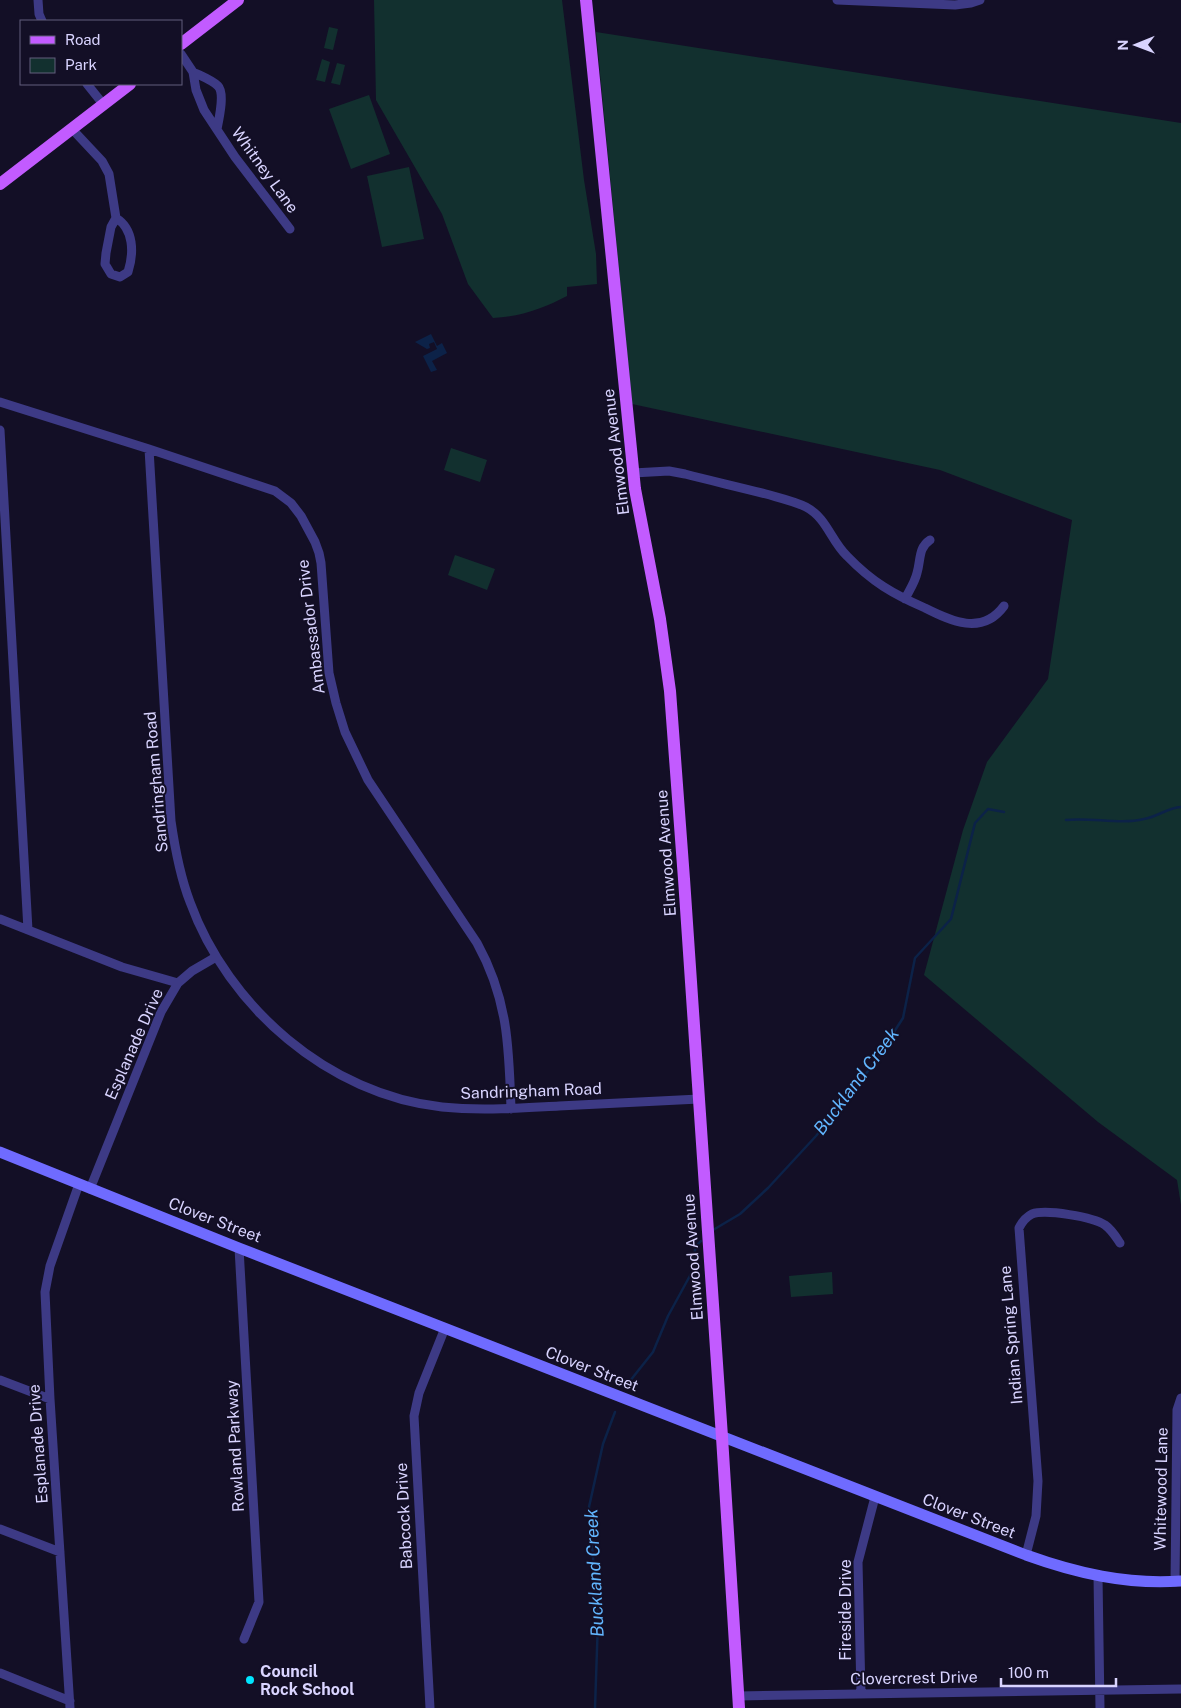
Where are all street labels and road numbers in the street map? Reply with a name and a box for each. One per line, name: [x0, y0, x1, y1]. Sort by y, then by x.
street label: Whitney Lane: [228, 123, 302, 217]
street label: Elmwood Avenue: [599, 388, 633, 516]
street label: Ambassador Drive: [293, 559, 329, 695]
street label: Sandringham Road: [140, 711, 172, 853]
street label: Elmwood Avenue: [652, 789, 680, 917]
street label: Esplanade Drive: [101, 985, 167, 1103]
street label: Sandringham Road: [460, 1079, 602, 1103]
street label: Elmwood Avenue: [679, 1193, 707, 1321]
street label: Clover Street: [166, 1194, 264, 1246]
street label: Indian Spring Lane: [995, 1265, 1027, 1405]
street label: Clover Street: [543, 1343, 641, 1395]
street label: Rowland Parkway: [222, 1379, 248, 1512]
street label: Esplanade Drive: [24, 1384, 52, 1504]
street label: Whitewood Lane: [1150, 1427, 1172, 1551]
street label: Babcock Drive: [392, 1462, 416, 1570]
street label: Clover Street: [920, 1490, 1018, 1542]
street label: Fireside Drive: [836, 1559, 855, 1661]
street label: Clovercrest Drive: [850, 1667, 978, 1689]

